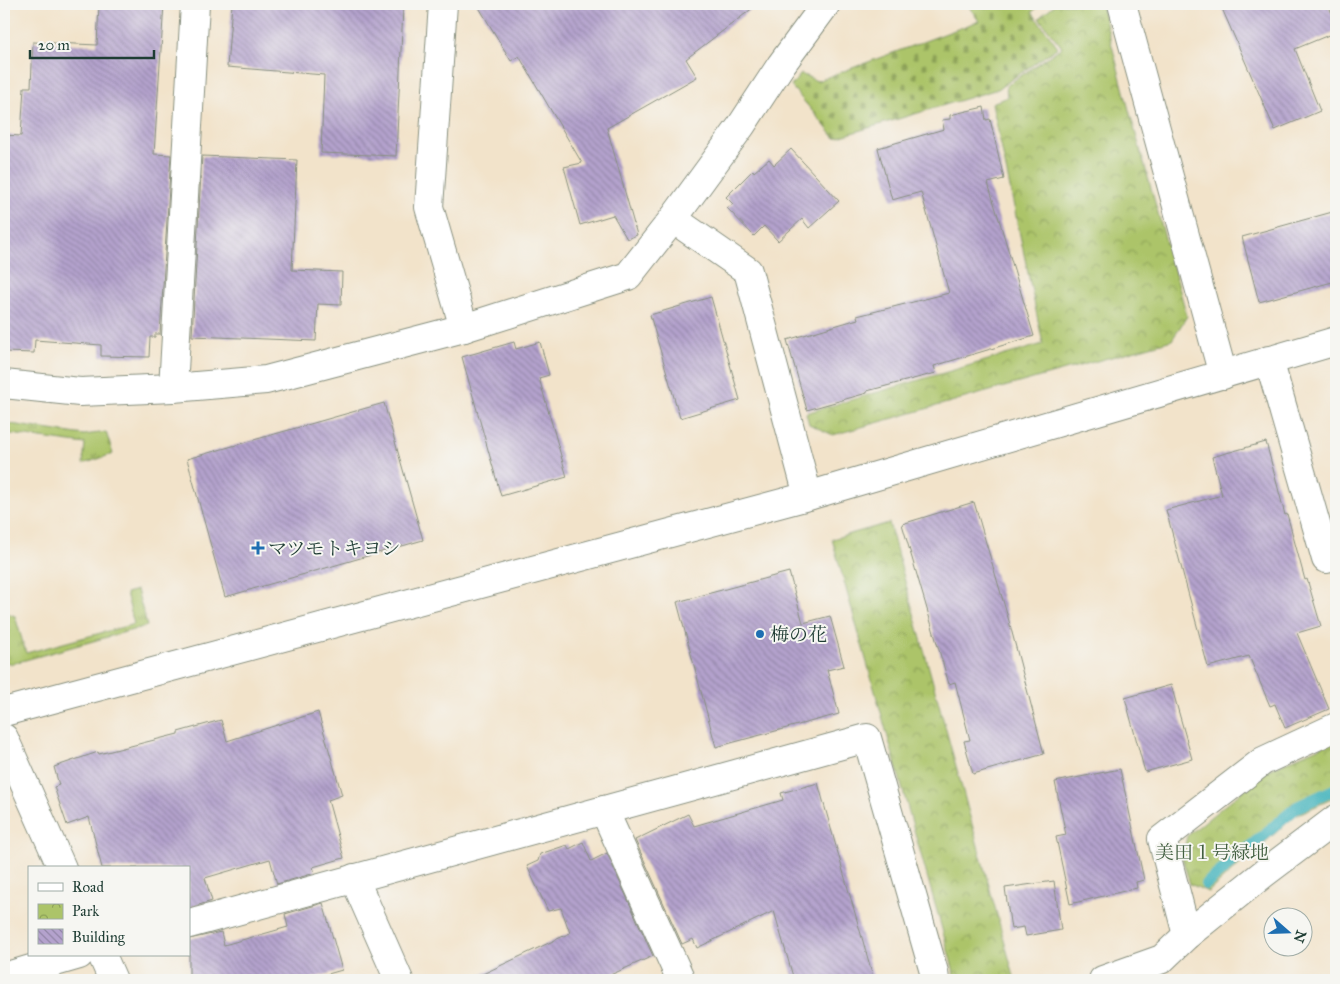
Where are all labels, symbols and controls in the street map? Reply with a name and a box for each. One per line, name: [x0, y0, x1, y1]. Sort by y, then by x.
scale bar: [30, 28, 154, 60]
text: 20 m: [38, 36, 70, 54]
place label: マツモトキヨシ: [268, 537, 400, 560]
marker: マツモトキヨシ: [252, 542, 264, 554]
place label: 梅の花: [770, 623, 827, 646]
marker: 梅の花: [754, 628, 766, 640]
park label: 美田１号緑地: [1155, 841, 1269, 864]
legend: [28, 866, 190, 956]
text: Road: [72, 878, 104, 896]
text: Park: [72, 902, 99, 920]
north arrow: [1262, 906, 1312, 956]
text: Building: [72, 928, 126, 946]
text: N: [1290, 928, 1310, 945]

